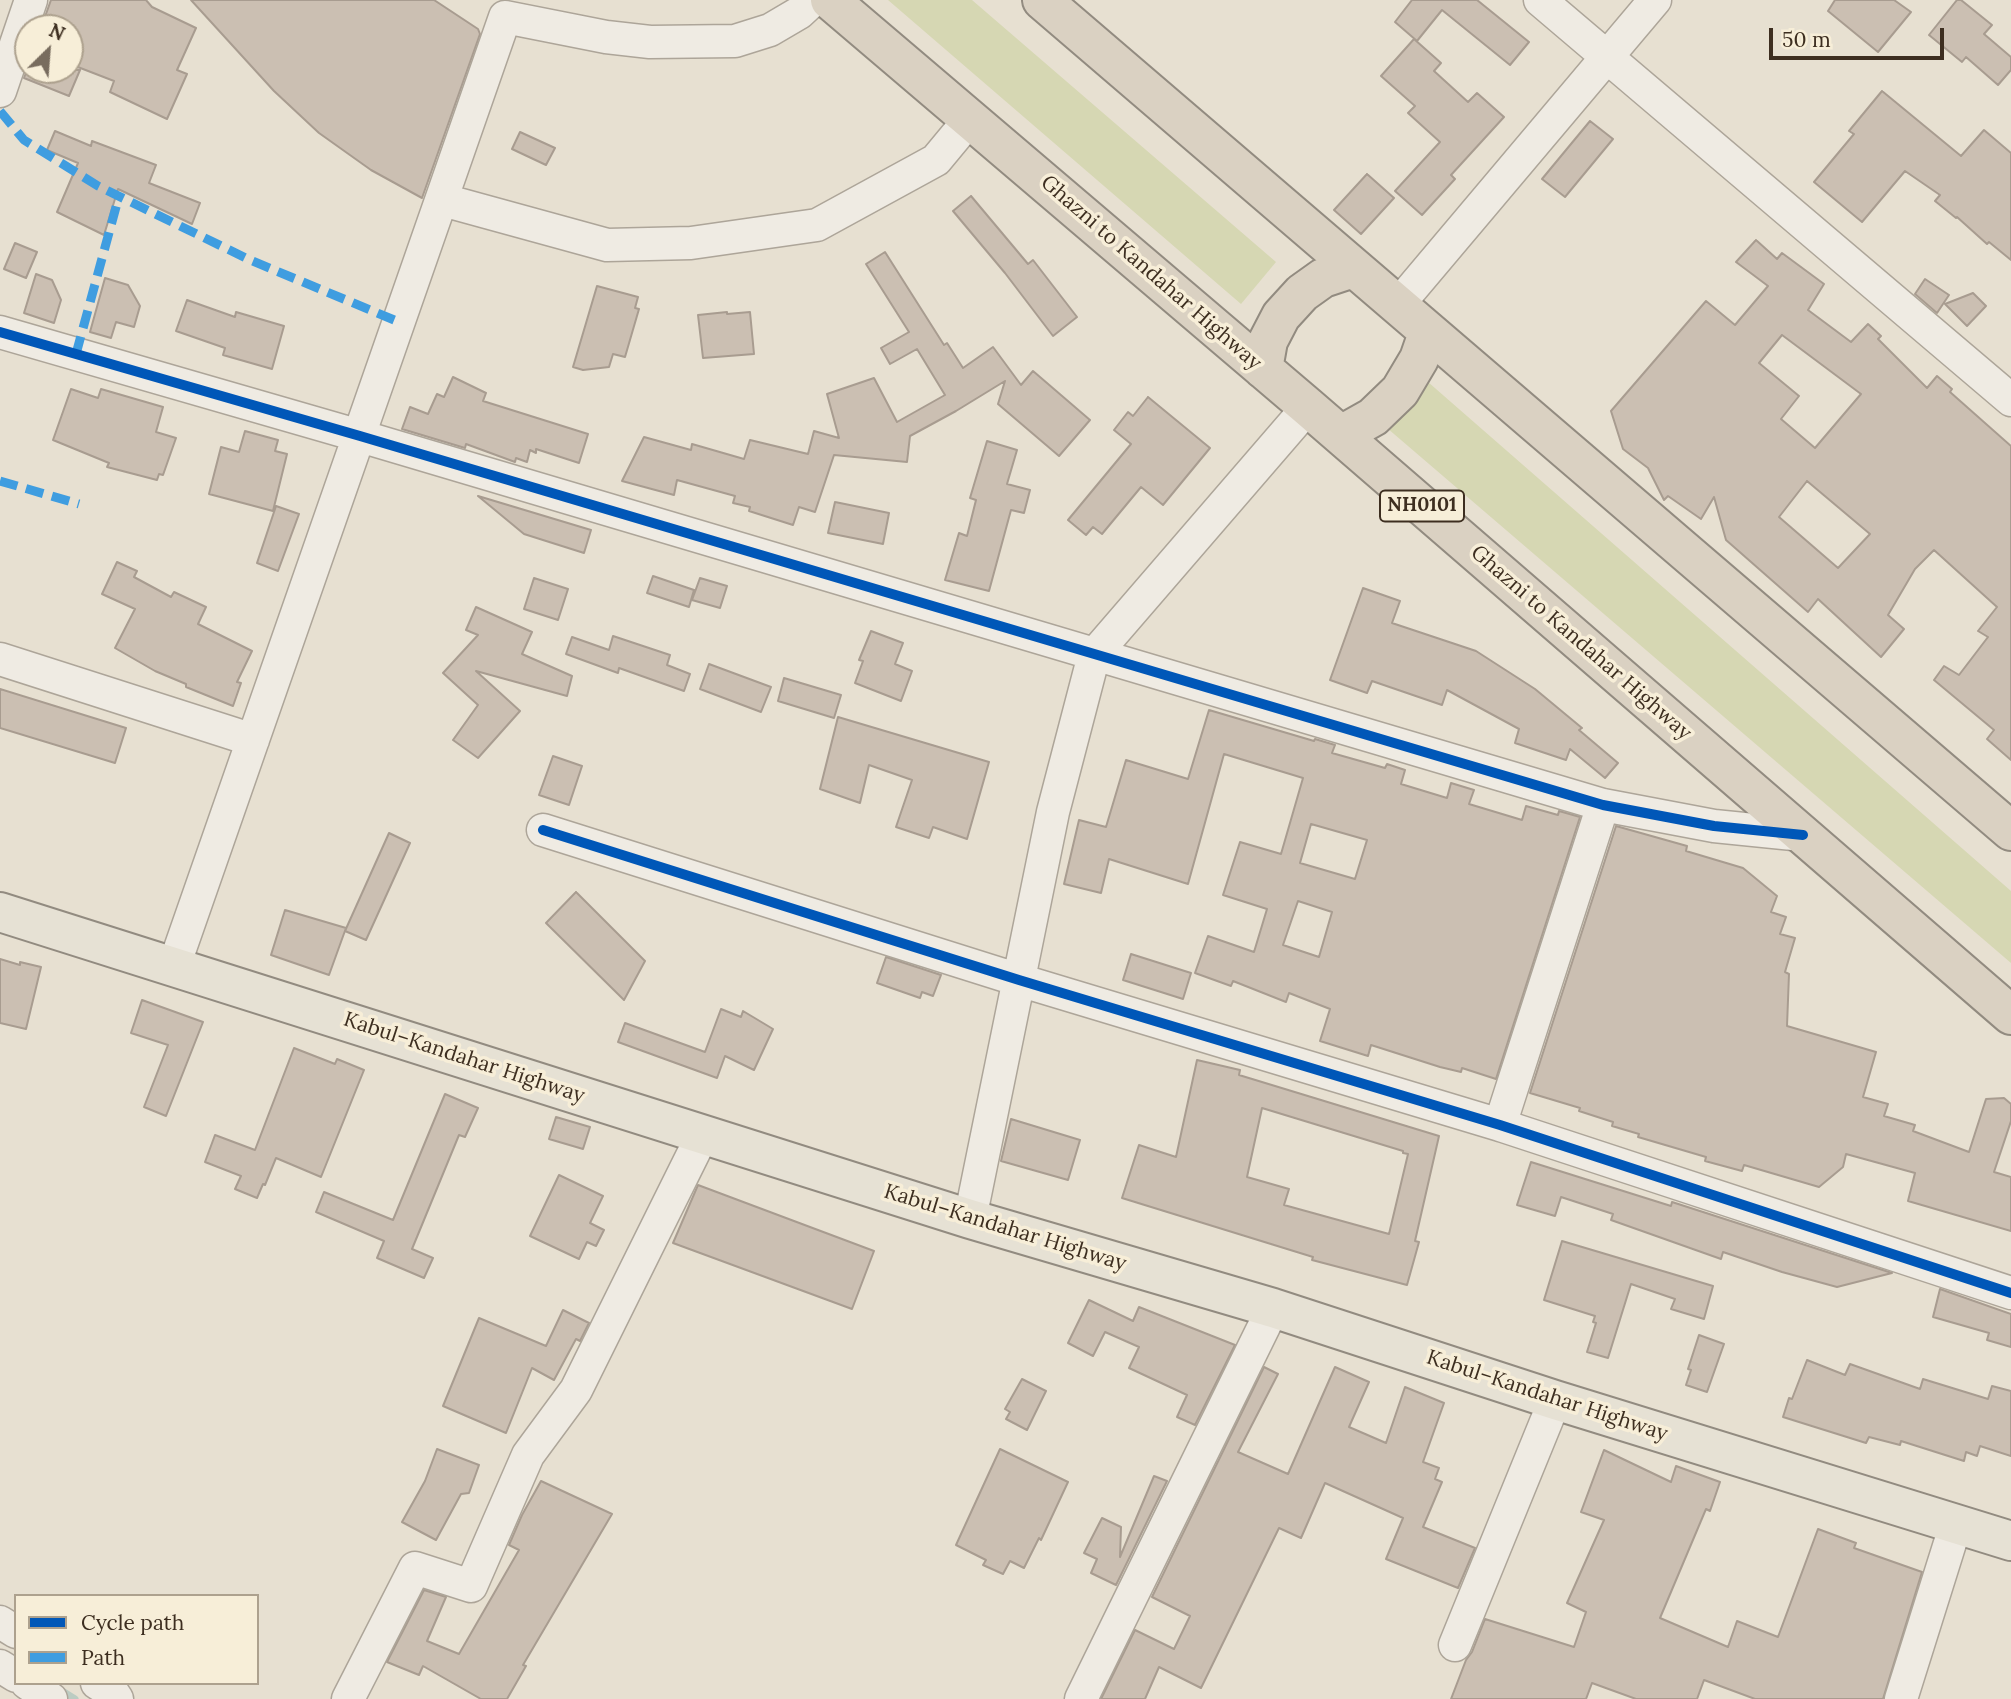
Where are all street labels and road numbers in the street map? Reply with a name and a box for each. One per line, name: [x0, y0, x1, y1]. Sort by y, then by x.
street label: Ghazni to Kandahar Highway: [1035, 170, 1267, 376]
road number: NH0101: [1380, 491, 1464, 522]
street label: Ghazni to Kandahar Highway: [1465, 540, 1697, 746]
street label: Kabul–Kandahar Highway: [340, 1007, 588, 1109]
street label: Kabul–Kandahar Highway: [881, 1179, 1129, 1277]
street label: Kabul–Kandahar Highway: [1423, 1345, 1671, 1447]

